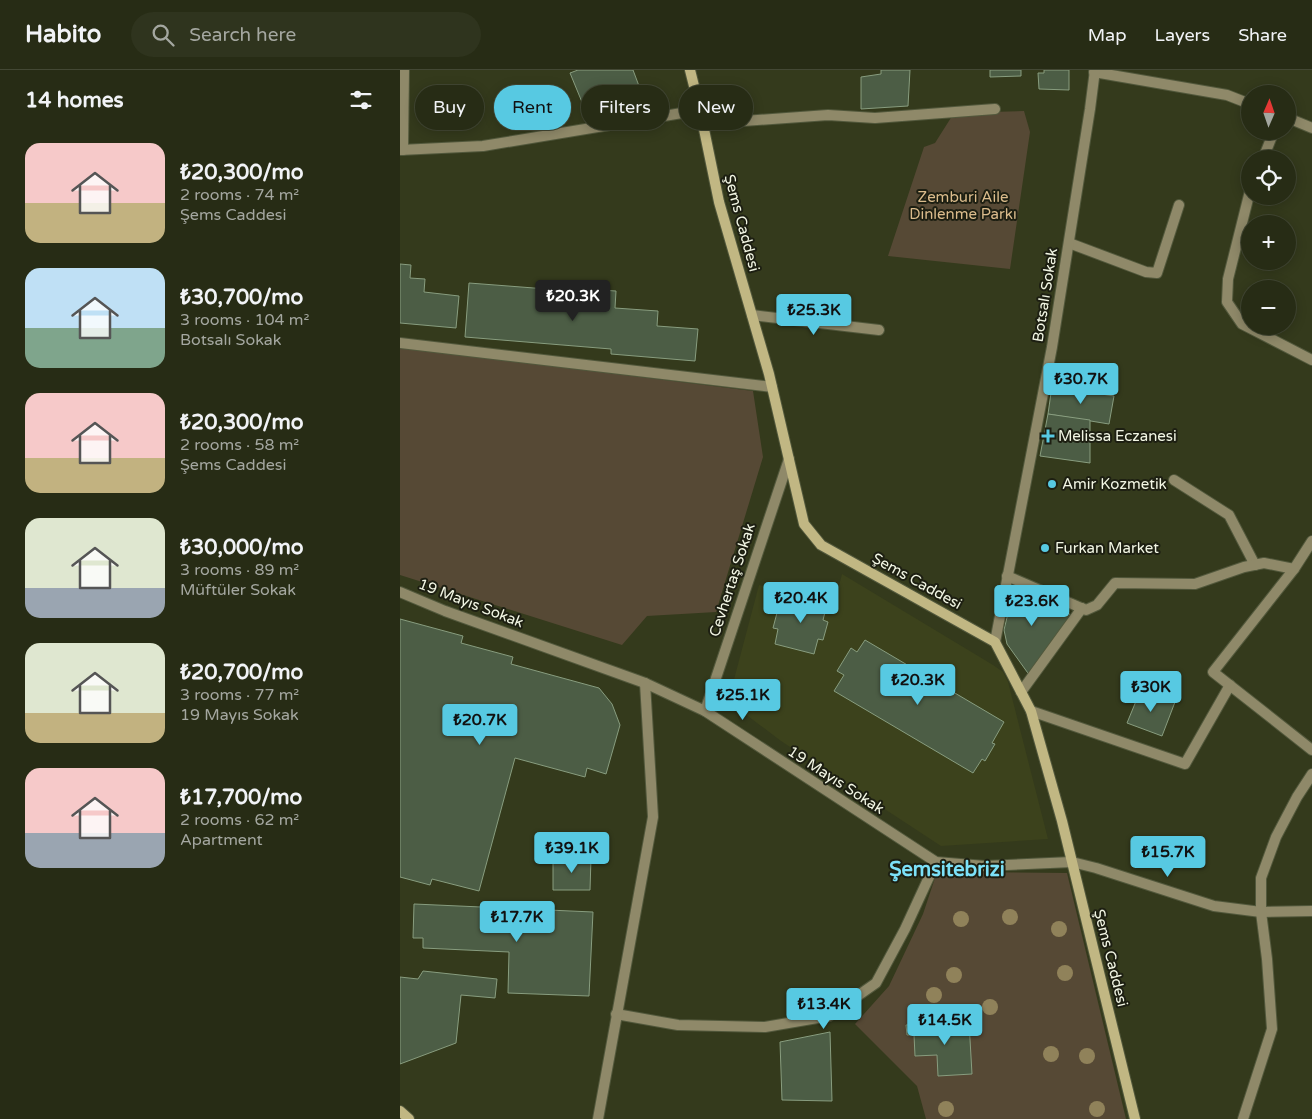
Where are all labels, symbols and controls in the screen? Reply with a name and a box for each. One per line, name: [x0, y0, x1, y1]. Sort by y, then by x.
search box: [131, 12, 481, 57]
text: Habito: [25, 20, 101, 49]
icon: search: [149, 21, 177, 49]
text: Search here: [189, 24, 296, 46]
text: Map: [1088, 24, 1127, 46]
text: Layers: [1155, 24, 1210, 46]
text: Share: [1238, 24, 1287, 46]
chip: Buy: [415, 85, 484, 130]
chip: Rent: [494, 85, 571, 130]
chip: Filters: [581, 85, 669, 130]
chip: New: [679, 85, 753, 130]
north arrow: [1241, 85, 1296, 140]
map controls: [1241, 85, 1296, 335]
icon: filters: [347, 86, 375, 114]
text: 14 homes: [25, 88, 124, 113]
button: locate: [1241, 150, 1296, 205]
text: ₺20,300/mo: [180, 160, 304, 185]
icon: home: [65, 163, 125, 223]
street label: Şems Caddesi: [720, 172, 764, 274]
text: 2 rooms · 74 m²: [180, 185, 299, 205]
park label: Zemburi Aile Dinlenme Parkı: [909, 188, 1017, 223]
text: Şems Caddesi: [180, 205, 286, 225]
button: +: [1241, 215, 1296, 270]
street label: Botsalı Sokak: [1029, 247, 1061, 343]
pin: ₺20.3K: [532, 280, 614, 322]
button: −: [1241, 280, 1296, 335]
text: ₺30,700/mo: [180, 285, 303, 310]
text: ₺20.3K: [546, 286, 600, 306]
icon: home: [65, 288, 125, 348]
pin: ₺25.3K: [773, 294, 855, 336]
text: ₺25.3K: [787, 300, 841, 320]
text: 3 rooms · 104 m²: [180, 310, 309, 330]
text: Botsalı Sokak: [180, 330, 281, 350]
pin: ₺30.7K: [1040, 362, 1122, 405]
text: ₺30.7K: [1054, 369, 1108, 389]
text: ₺20,300/mo: [180, 410, 304, 435]
icon: home: [65, 413, 125, 473]
place label: Melissa Eczanesi: [1058, 427, 1177, 445]
marker: Melissa Eczanesi: [1042, 430, 1054, 442]
text: 2 rooms · 58 m²: [180, 435, 299, 455]
text: Şems Caddesi: [180, 455, 286, 475]
place label: Amir Kozmetik: [1062, 475, 1167, 493]
marker: Amir Kozmetik: [1046, 478, 1058, 490]
street label: Cevhertaş Sokak: [705, 521, 759, 639]
text: ₺30,000/mo: [180, 535, 304, 560]
icon: home: [65, 538, 125, 598]
place label: Furkan Market: [1055, 539, 1159, 557]
marker: Furkan Market: [1039, 542, 1051, 554]
street label: Şems Caddesi: [869, 549, 965, 613]
text: 3 rooms · 89 m²: [180, 560, 299, 580]
street label: 19 Mayıs Sokak: [416, 575, 526, 631]
text: Müftüler Sokak: [180, 580, 296, 600]
pin: ₺20.4K: [760, 582, 842, 624]
pin: ₺23.6K: [991, 584, 1073, 627]
text: ₺20.4K: [774, 588, 828, 608]
text: ₺23.6K: [1005, 591, 1059, 611]
text: ₺20,700/mo: [180, 660, 303, 685]
icon: home: [65, 663, 125, 723]
pin: ₺20.3K: [877, 664, 959, 706]
text: ₺20.3K: [891, 670, 945, 690]
pin: ₺30K: [1121, 670, 1181, 713]
text: ₺30K: [1131, 677, 1171, 697]
pin: ₺25.1K: [702, 678, 784, 721]
text: 3 rooms · 77 m²: [180, 685, 299, 705]
text: ₺25.1K: [716, 685, 770, 705]
pin: ₺20.7K: [439, 704, 521, 746]
text: 19 Mayıs Sokak: [180, 705, 299, 725]
text: ₺20.7K: [453, 710, 507, 730]
street label: 19 Mayıs Sokak: [784, 742, 888, 818]
text: ₺17,700/mo: [180, 785, 302, 810]
icon: home: [65, 788, 125, 848]
text: 2 rooms · 62 m²: [180, 810, 299, 830]
text: Apartment: [180, 830, 263, 850]
pin: ₺39.1K: [531, 832, 613, 874]
pin: ₺15.7K: [1127, 836, 1209, 878]
text: ₺39.1K: [545, 838, 599, 858]
text: ₺15.7K: [1141, 842, 1195, 862]
district label: Şemsitebrizi: [889, 858, 1005, 882]
pin: ₺17.7K: [476, 900, 558, 943]
text: ₺17.7K: [491, 907, 543, 927]
street label: Şems Caddesi: [1090, 907, 1132, 1009]
pin: ₺13.4K: [783, 988, 865, 1030]
text: ₺13.4K: [797, 994, 851, 1014]
pin: ₺14.5K: [904, 1004, 986, 1046]
text: ₺14.5K: [918, 1010, 972, 1030]

